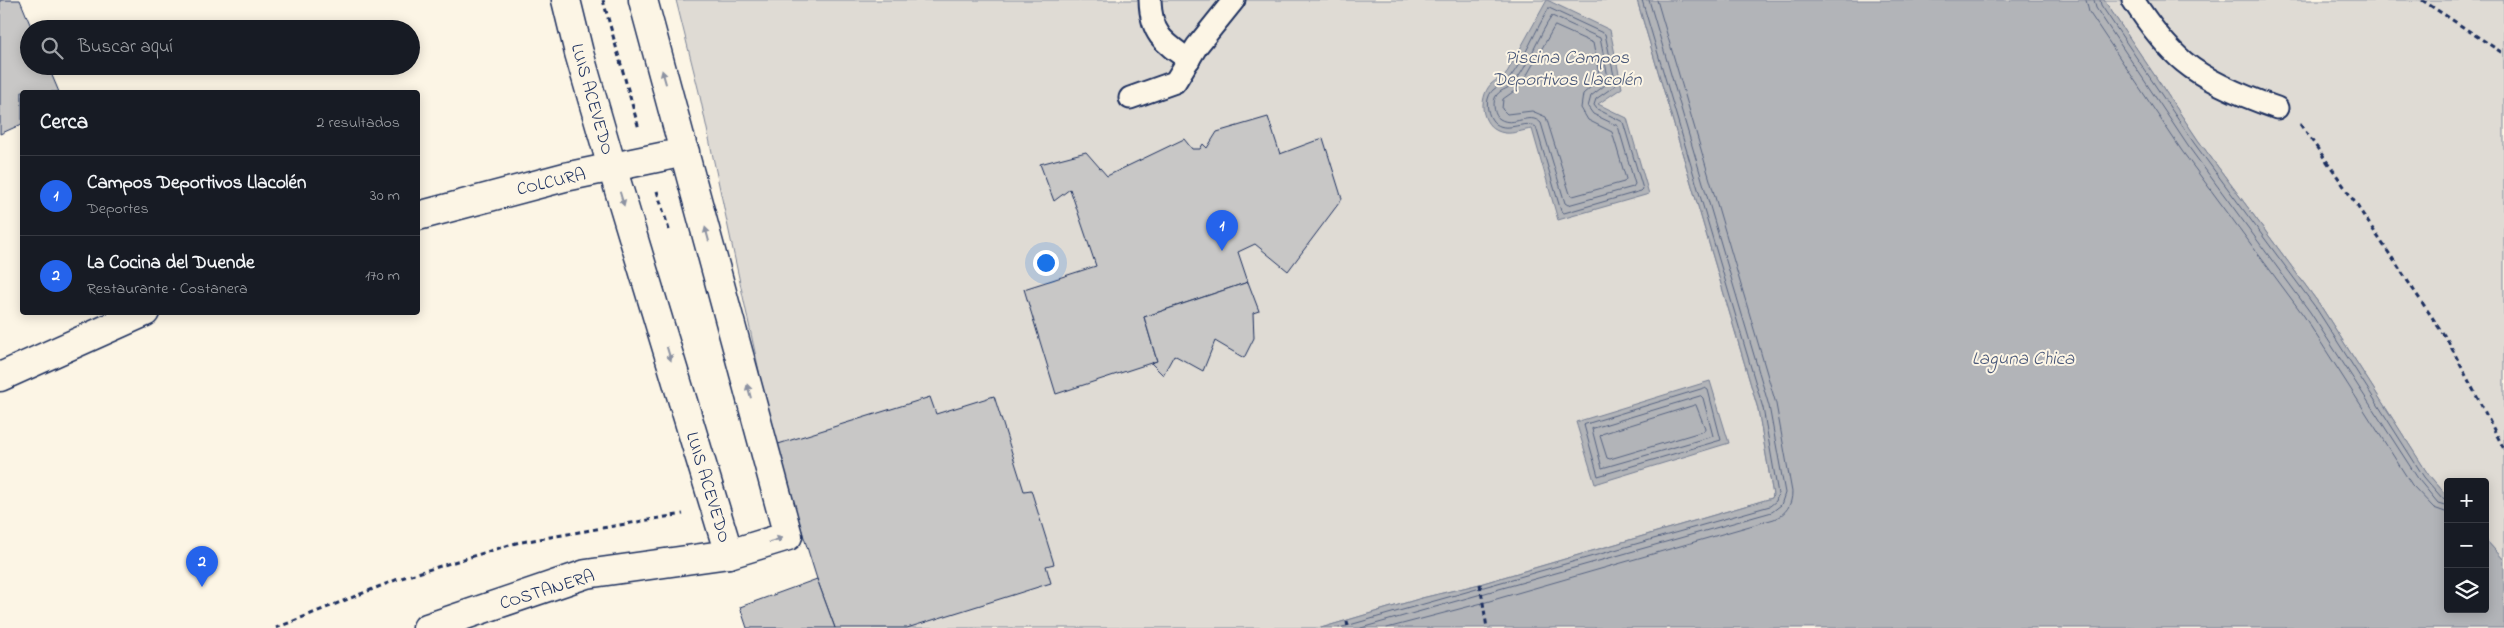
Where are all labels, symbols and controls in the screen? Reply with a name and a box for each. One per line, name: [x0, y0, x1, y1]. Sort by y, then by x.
search box: [20, 20, 420, 75]
icon: search: [38, 34, 66, 62]
text: Buscar aquí: [78, 34, 173, 61]
street label: LUIS ACEVEDO: [563, 41, 619, 158]
water label: Piscina Campos Deportivos Llacolén: [1492, 45, 1642, 94]
one-way arrow: [660, 70, 668, 85]
text: Cerca: [40, 108, 88, 138]
text: 2 resultados: [317, 111, 400, 135]
street label: COLCURA: [514, 162, 589, 204]
text: Campos Deportivos Llacolén: [87, 170, 306, 197]
text: 1: [53, 184, 59, 208]
text: 30 m: [370, 184, 400, 208]
one-way arrow: [618, 191, 626, 206]
text: Deportes: [87, 197, 149, 221]
pin: 1: [1206, 210, 1238, 251]
one-way arrow: [703, 227, 711, 242]
text: La Cocina del Duende: [87, 250, 255, 277]
your location: [1033, 250, 1059, 276]
text: 2: [52, 264, 60, 288]
text: 170 m: [365, 264, 400, 288]
text: Restaurante · Costanera: [87, 277, 248, 301]
water label: Laguna Chica: [1972, 346, 2075, 374]
one-way arrow: [665, 347, 673, 362]
one-way arrow: [745, 384, 753, 399]
street label: LUIS ACEVEDO: [678, 429, 736, 546]
map controls: [2444, 478, 2489, 613]
button: +: [2444, 478, 2489, 523]
button: −: [2444, 523, 2489, 568]
one-way arrow: [768, 535, 783, 543]
pin: 2: [186, 546, 218, 587]
street label: COSTANERA: [497, 564, 598, 618]
button: layers: [2444, 568, 2489, 613]

